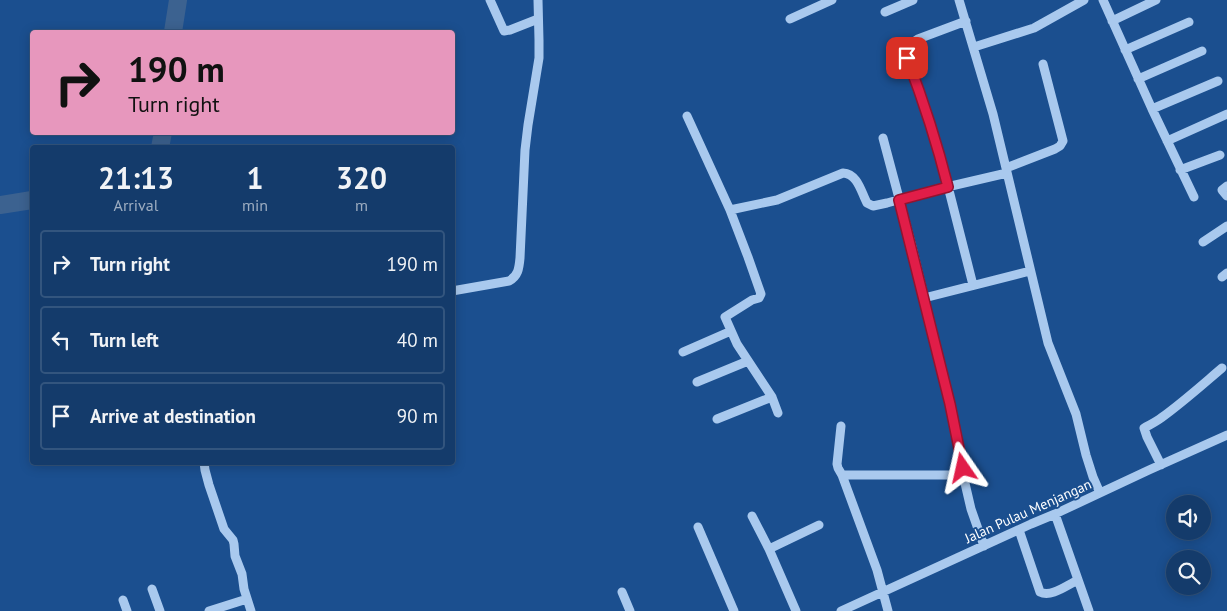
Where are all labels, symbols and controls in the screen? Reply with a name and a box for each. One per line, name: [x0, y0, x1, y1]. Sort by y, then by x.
pin: [886, 37, 928, 79]
icon: arrive: [893, 44, 921, 72]
text: 190 m: [128, 46, 225, 92]
icon: right: [45, 50, 110, 115]
text: Turn right: [128, 90, 220, 118]
text: 21:13: [98, 158, 174, 197]
text: 1: [247, 158, 264, 197]
text: 320: [336, 158, 387, 197]
text: Arrival: [114, 195, 158, 215]
text: min: [242, 195, 268, 215]
text: m: [355, 195, 368, 215]
icon: right: [47, 250, 75, 278]
text: Turn right: [90, 252, 170, 276]
text: 190 m: [386, 252, 438, 276]
icon: left: [47, 326, 75, 354]
text: Turn left: [90, 328, 159, 352]
text: 40 m: [397, 328, 438, 352]
icon: arrive: [47, 402, 75, 430]
text: Arrive at destination: [90, 404, 256, 428]
text: 90 m: [397, 404, 438, 428]
position arrow: [936, 441, 988, 493]
street label: Jalan Pulau Menjangan: [961, 475, 1094, 547]
map controls: [1166, 495, 1211, 595]
button: sound: [1166, 495, 1211, 540]
button: search: [1166, 550, 1211, 595]

